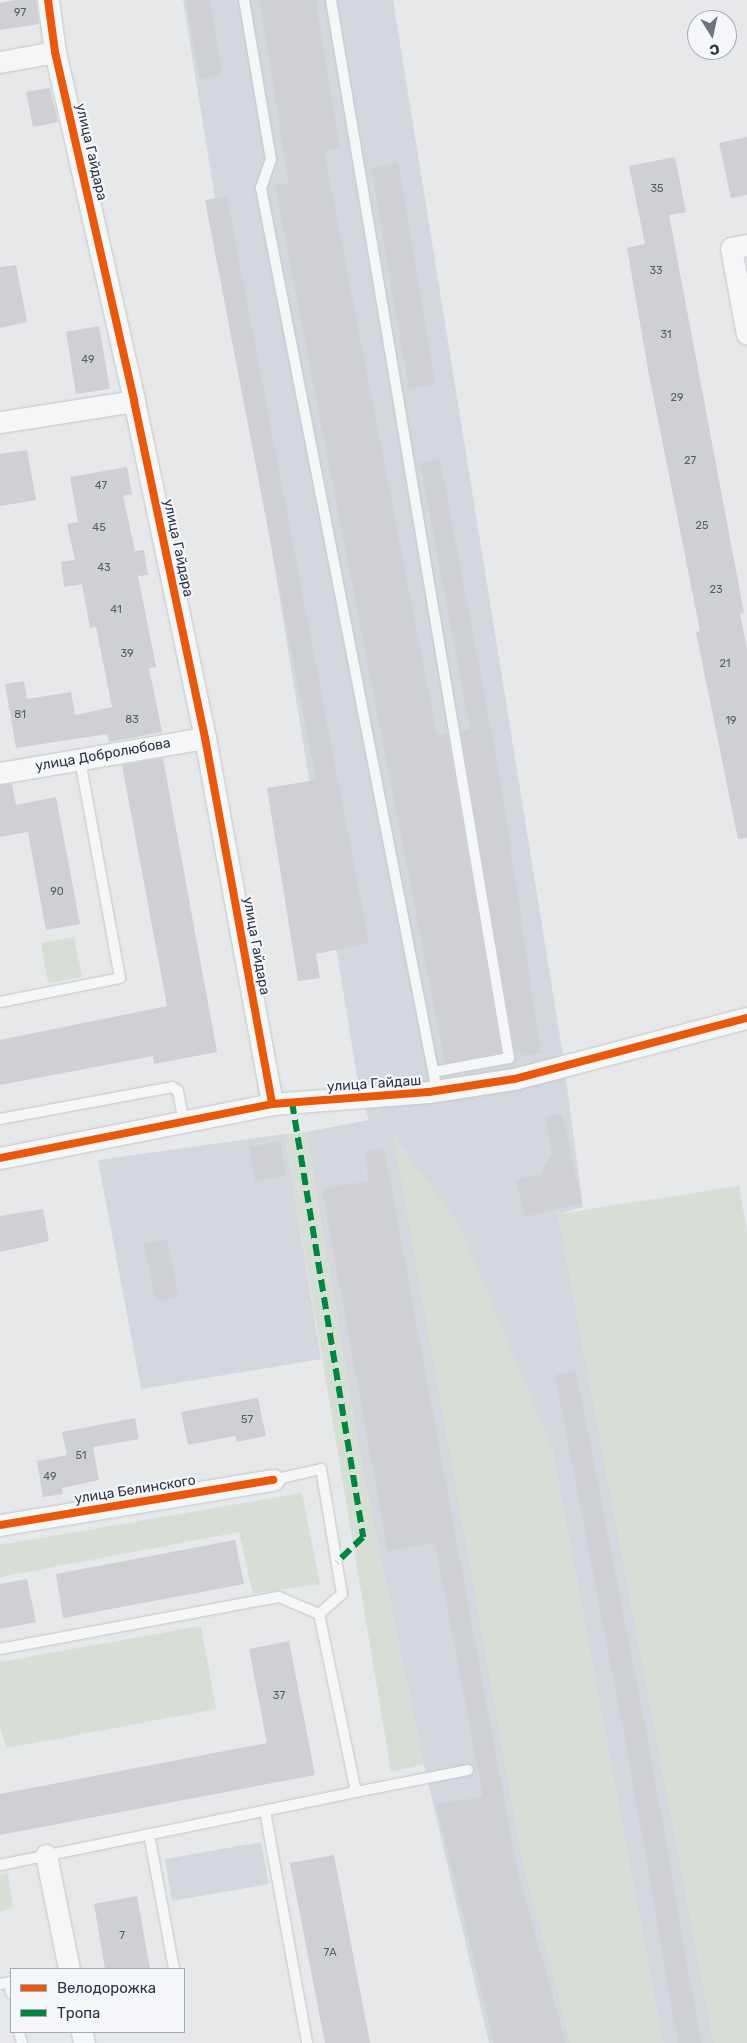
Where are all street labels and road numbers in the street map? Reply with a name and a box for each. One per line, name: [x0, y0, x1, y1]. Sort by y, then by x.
street label: улица Гайдара: [72, 102, 110, 202]
street label: улица Гайдара: [159, 498, 197, 598]
street label: улица Добролюбова: [34, 735, 172, 775]
street label: улица Гайдара: [239, 896, 273, 996]
street label: улица Гайдаш: [326, 1072, 422, 1096]
street label: улица Белинского: [73, 1472, 197, 1508]

